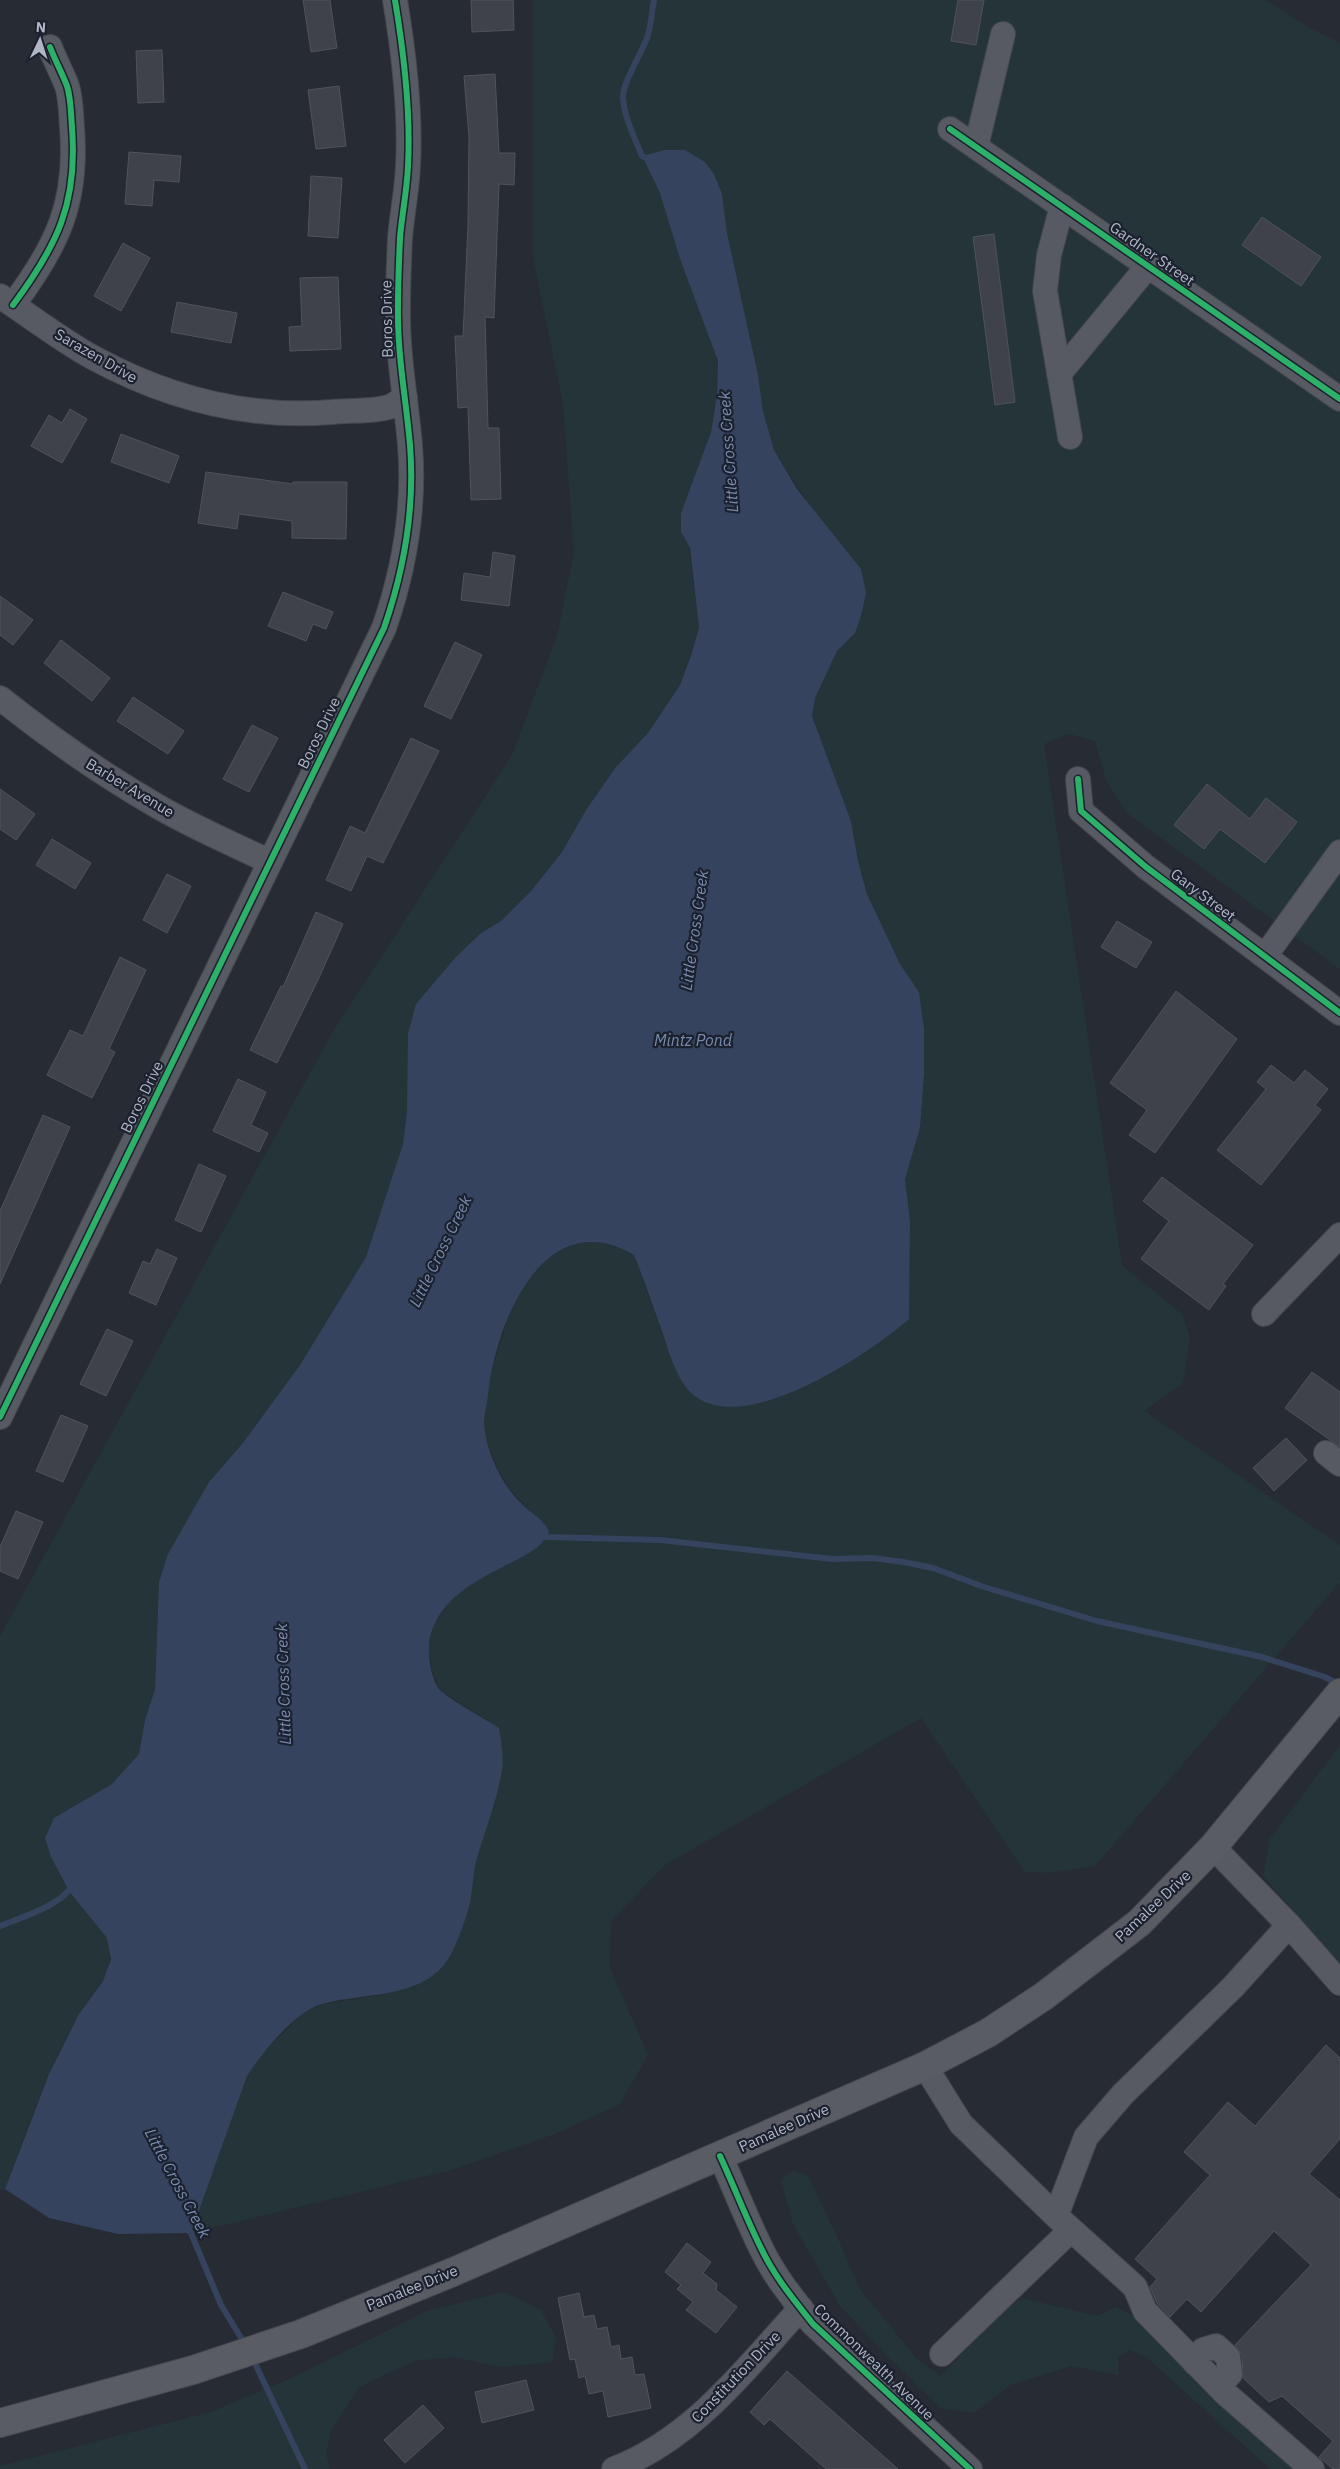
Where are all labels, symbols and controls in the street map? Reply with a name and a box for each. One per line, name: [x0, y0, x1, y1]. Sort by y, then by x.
north arrow: [15, 15, 65, 65]
text: N: [35, 18, 47, 36]
street label: Gardner Street: [1106, 217, 1198, 290]
street label: Boros Drive: [376, 280, 397, 358]
street label: Sarazen Drive: [52, 324, 141, 387]
water label: Little Cross Creek: [714, 390, 742, 513]
street label: Boros Drive: [293, 694, 344, 772]
street label: Barber Avenue: [83, 754, 178, 821]
street label: Gary Street: [1167, 864, 1239, 925]
water label: Little Cross Creek: [676, 868, 712, 991]
water label: Mintz Pond: [654, 1030, 733, 1050]
street label: Boros Drive: [116, 1058, 167, 1136]
water label: Little Cross Creek: [404, 1191, 476, 1310]
water label: Little Cross Creek: [271, 1622, 295, 1745]
street label: Pamalee Drive: [1111, 1866, 1195, 1946]
street label: Pamalee Drive: [736, 2099, 832, 2156]
water label: Little Cross Creek: [141, 2125, 216, 2242]
street label: Pamalee Drive: [363, 2261, 460, 2315]
street label: Commonwealth Avenue: [810, 2299, 938, 2424]
street label: Constitution Drive: [687, 2327, 784, 2427]

